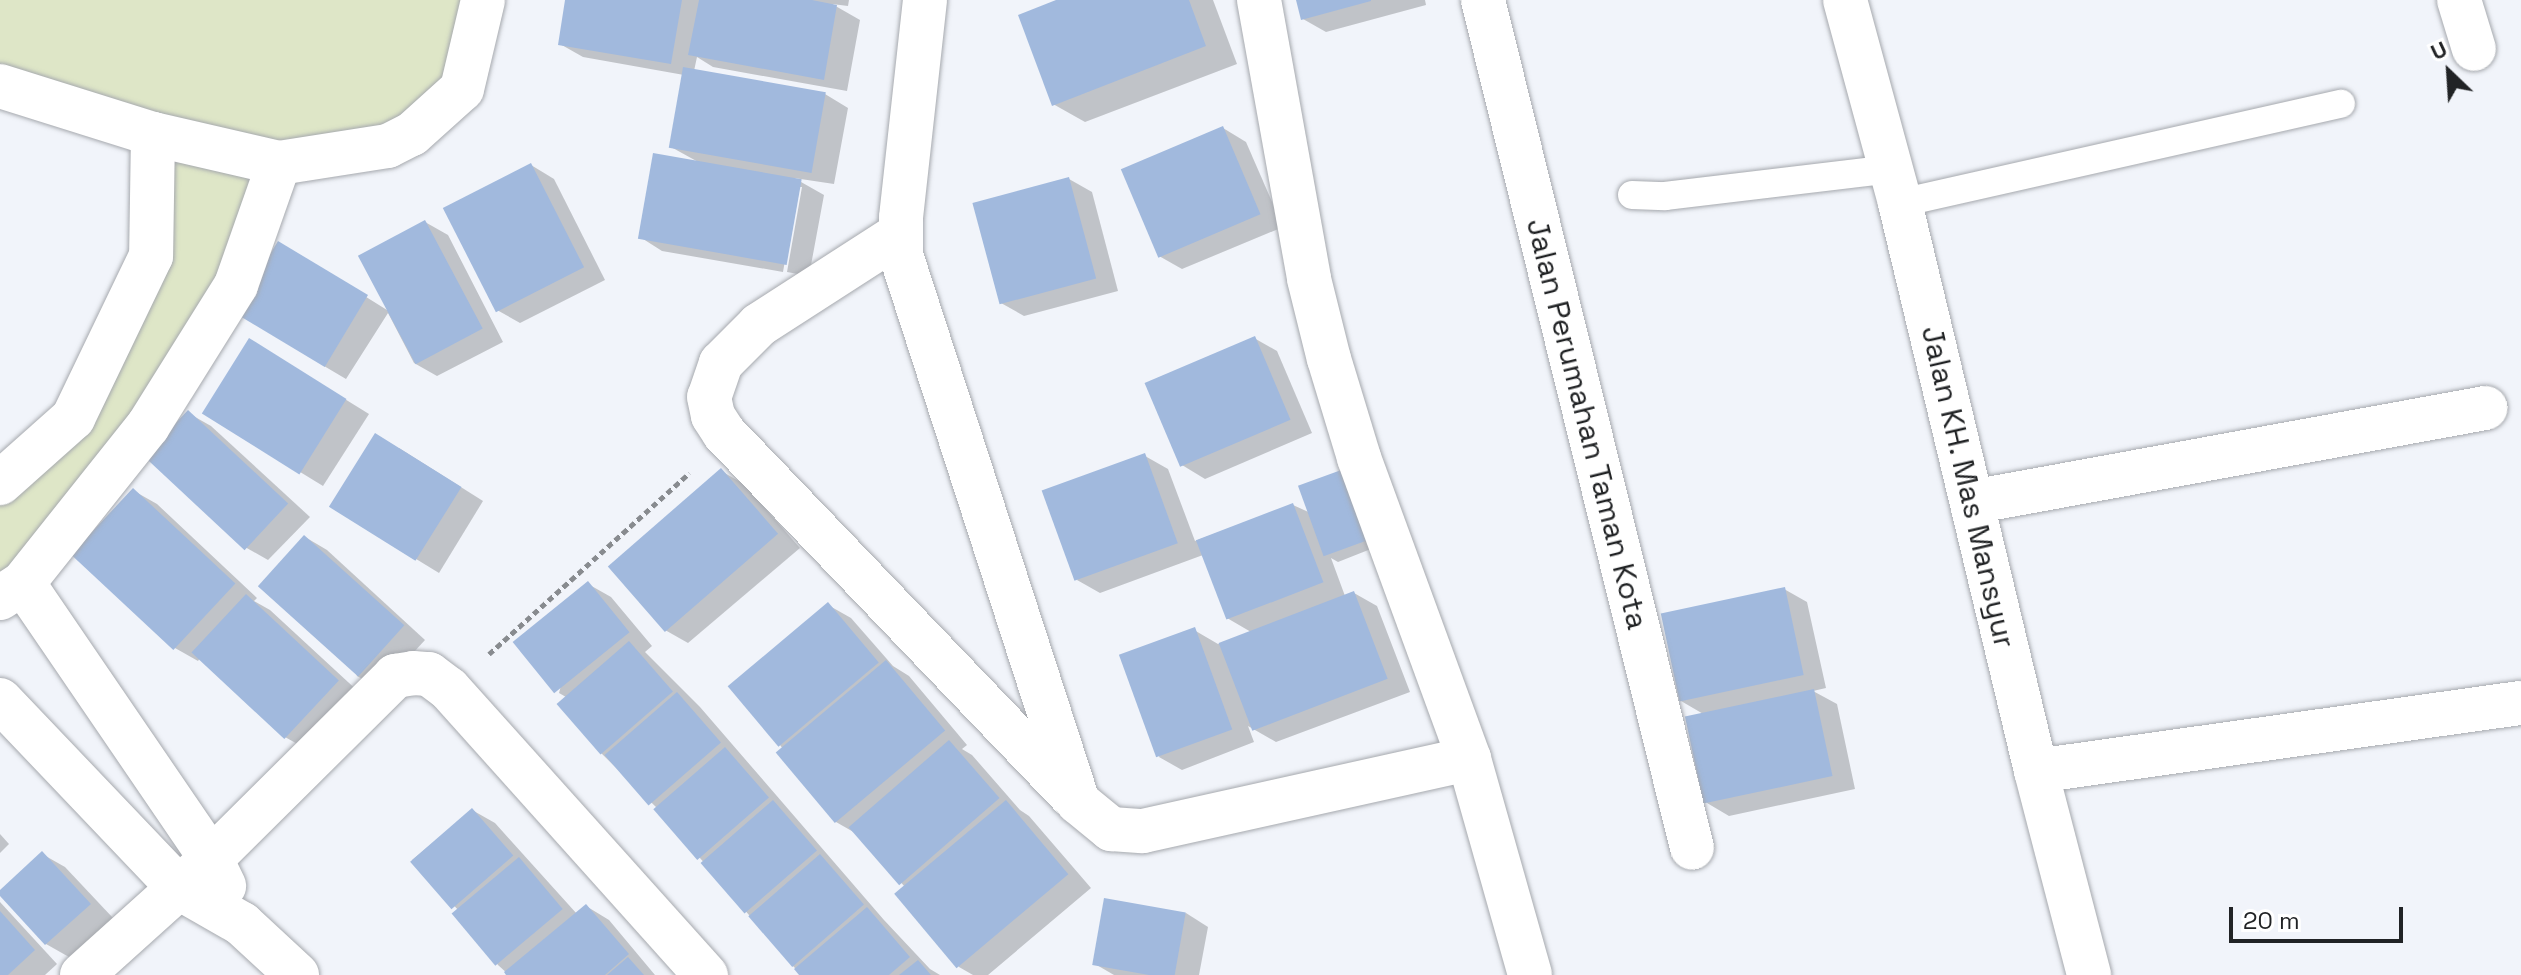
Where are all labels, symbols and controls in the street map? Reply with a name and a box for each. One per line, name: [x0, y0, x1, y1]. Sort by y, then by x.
north arrow: [2409, 32, 2489, 112]
text: U: [2426, 34, 2451, 66]
street label: Jalan Perumahan Taman Kota: [1518, 215, 1656, 633]
street label: Jalan KH. Mas Mansyur: [1913, 322, 2023, 652]
scale bar: [2233, 891, 2407, 941]
text: 20 m: [2243, 905, 2300, 936]

